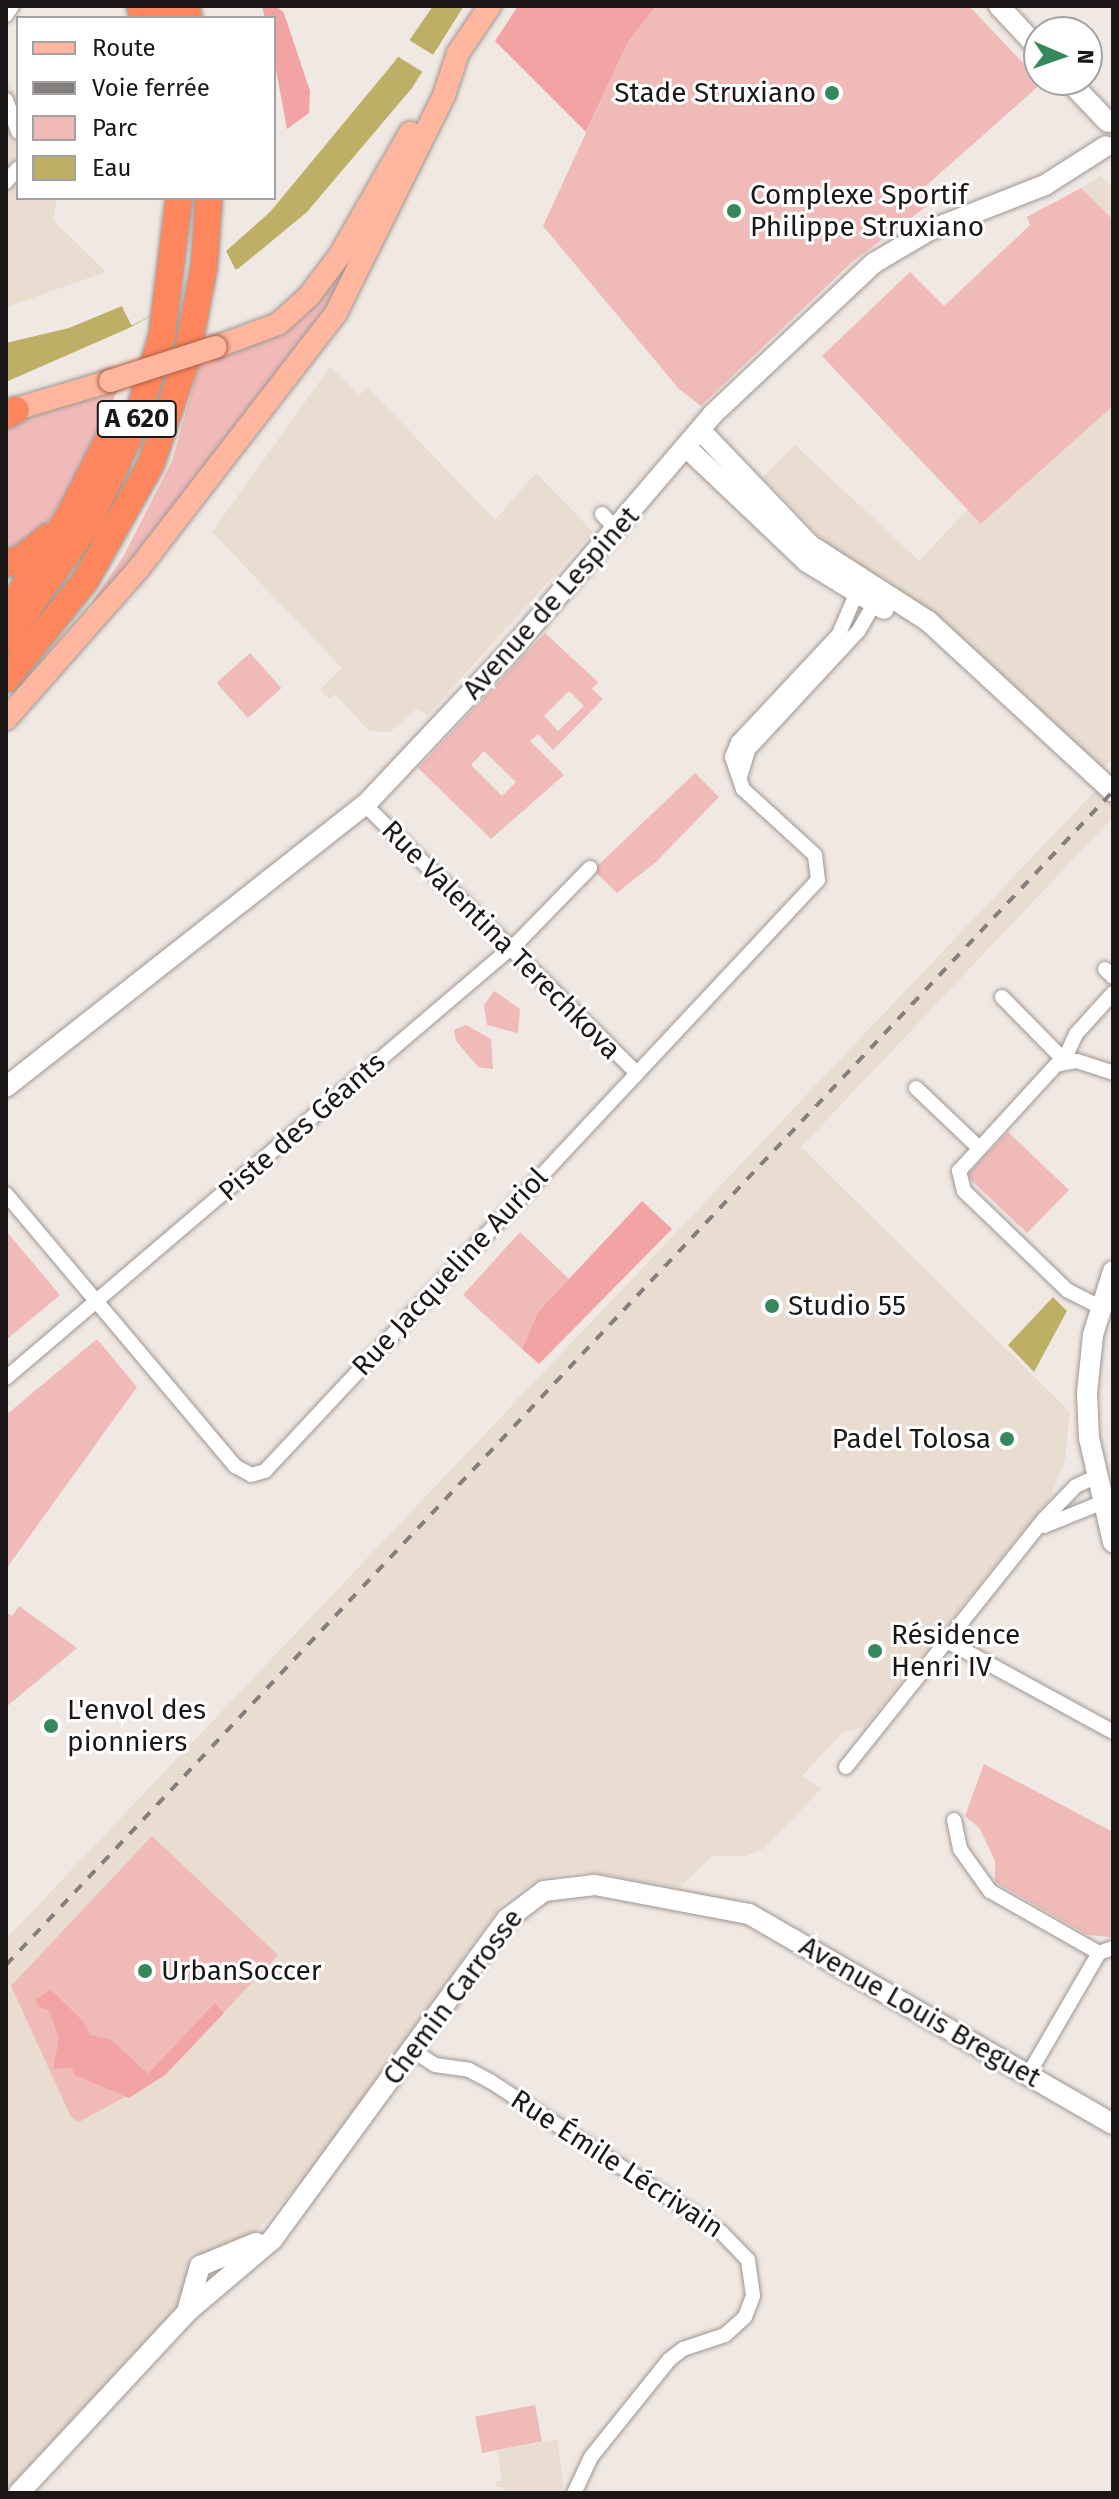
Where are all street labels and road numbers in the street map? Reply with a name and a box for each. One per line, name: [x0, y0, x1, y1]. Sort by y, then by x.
road number: A 620: [95, 397, 179, 441]
street label: Avenue de Lespinet: [456, 500, 646, 706]
street label: Rue Valentina Terechkova: [374, 813, 628, 1067]
street label: Piste des Géants: [212, 1046, 392, 1208]
street label: Rue Jacqueline Auriol: [345, 1161, 555, 1383]
street label: Chemin Carrosse: [376, 1902, 530, 2092]
street label: Avenue Louis Breguet: [793, 1929, 1047, 2095]
street label: Rue Émile Lécrivain: [504, 2083, 730, 2245]

